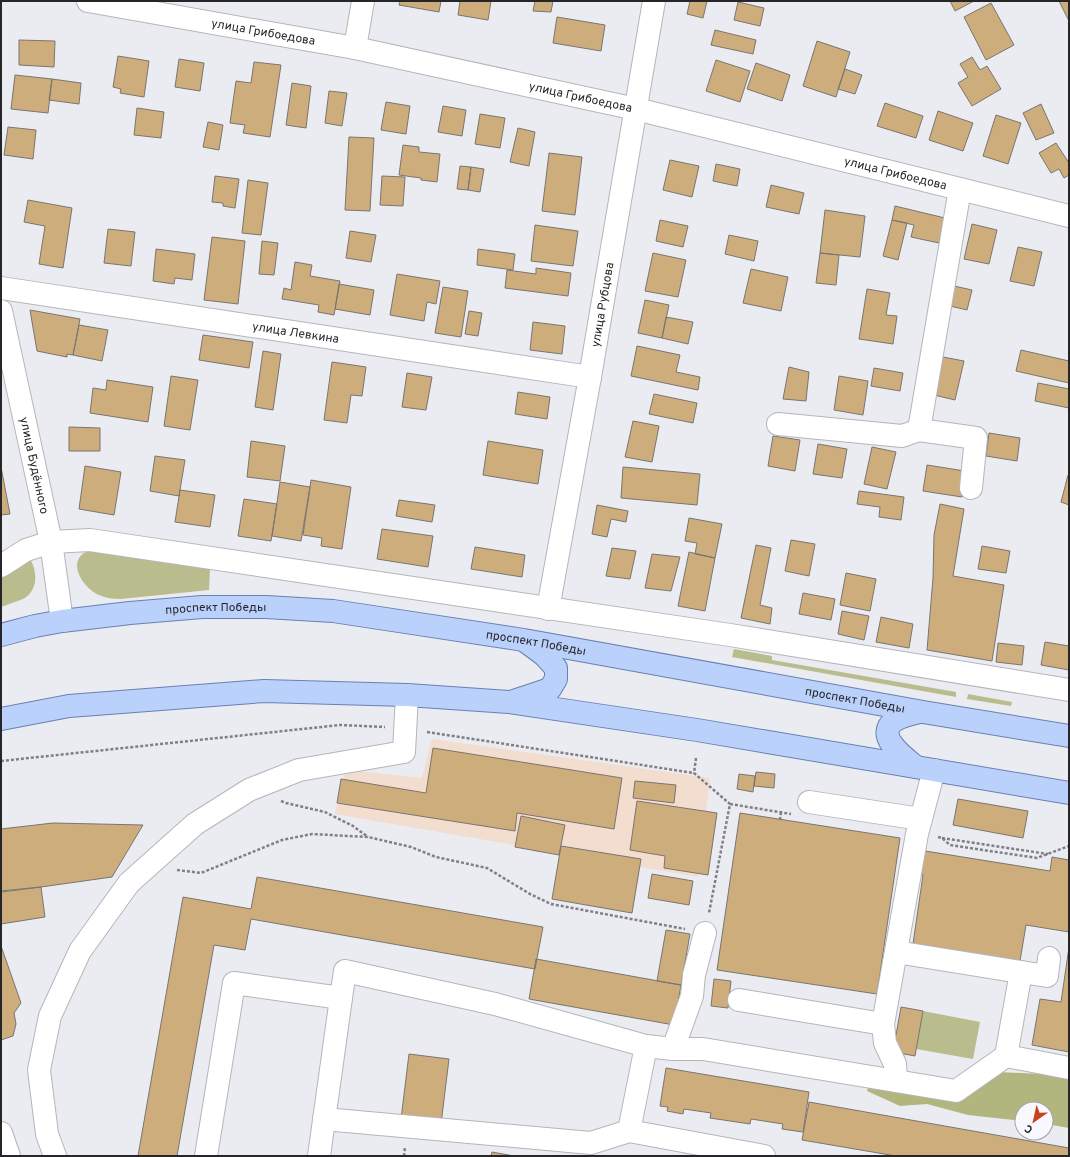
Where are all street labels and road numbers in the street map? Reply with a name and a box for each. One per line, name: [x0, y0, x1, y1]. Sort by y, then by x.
street label: улица Грибоедова: [210, 16, 316, 50]
street label: улица Грибоедова: [527, 79, 634, 117]
street label: улица Грибоедова: [842, 154, 948, 194]
street label: улица Рубцова: [588, 261, 618, 349]
street label: улица Левкина: [251, 319, 340, 348]
street label: улица Будённого: [15, 416, 52, 516]
street label: проспект Победы: [165, 600, 266, 619]
street label: проспект Победы: [485, 627, 587, 660]
street label: проспект Победы: [804, 684, 906, 718]

